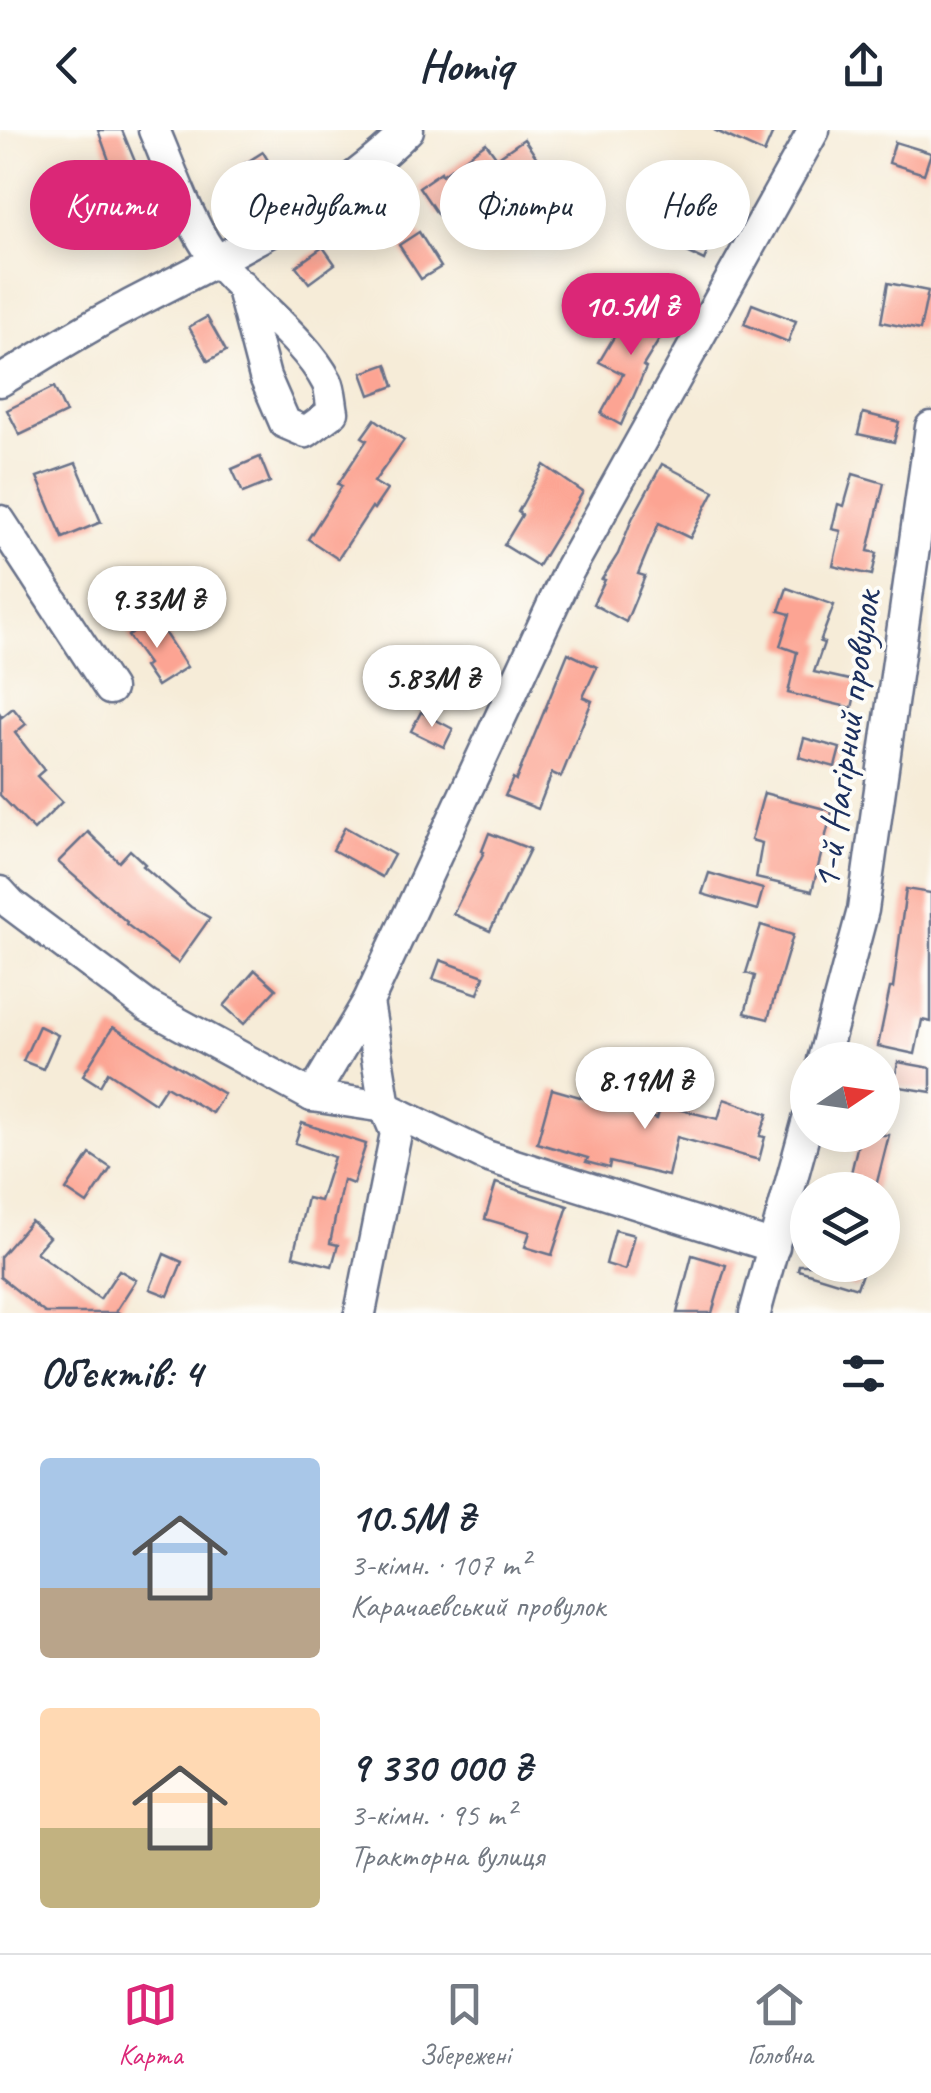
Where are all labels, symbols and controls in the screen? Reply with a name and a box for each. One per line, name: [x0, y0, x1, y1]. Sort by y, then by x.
text: Homiq: [419, 37, 512, 94]
icon: back: [40, 38, 95, 93]
icon: share: [836, 38, 891, 93]
chip: Купити: [30, 160, 191, 250]
chip: Орендувати: [211, 160, 420, 250]
chip: Фільтри: [440, 160, 606, 250]
chip: Нове: [626, 160, 750, 250]
pin: 10.5M ₴: [539, 273, 723, 358]
text: 10.5M ₴: [584, 285, 678, 326]
pin: 9.33M ₴: [65, 566, 249, 651]
text: 9.33M ₴: [110, 578, 204, 619]
street label: 1-й Нагірний провулок: [800, 584, 892, 893]
pin: 5.83M ₴: [340, 645, 524, 730]
text: 5.83M ₴: [385, 657, 479, 698]
north arrow: [790, 1042, 900, 1152]
map controls: [790, 1042, 900, 1282]
pin: 8.19M ₴: [553, 1047, 737, 1132]
text: 8.19M ₴: [598, 1059, 692, 1100]
button: layers: [790, 1172, 900, 1282]
icon: filters: [836, 1346, 891, 1401]
text: Об’єктів: 4: [40, 1347, 202, 1400]
text: 10.5M ₴: [350, 1491, 474, 1544]
icon: home: [120, 1498, 240, 1618]
text: 3-кімн. · 107 m²: [350, 1544, 529, 1585]
text: Карачаєвський провулок: [350, 1585, 605, 1626]
text: 9 330 000 ₴: [350, 1741, 532, 1794]
icon: home: [120, 1748, 240, 1868]
text: 3-кімн. · 95 m²: [350, 1794, 515, 1835]
text: Тракторна вулиця: [350, 1835, 544, 1876]
tab: Карта: [118, 1977, 182, 2072]
tab: Збережені: [419, 1977, 510, 2072]
tab: Головна: [747, 1977, 813, 2072]

